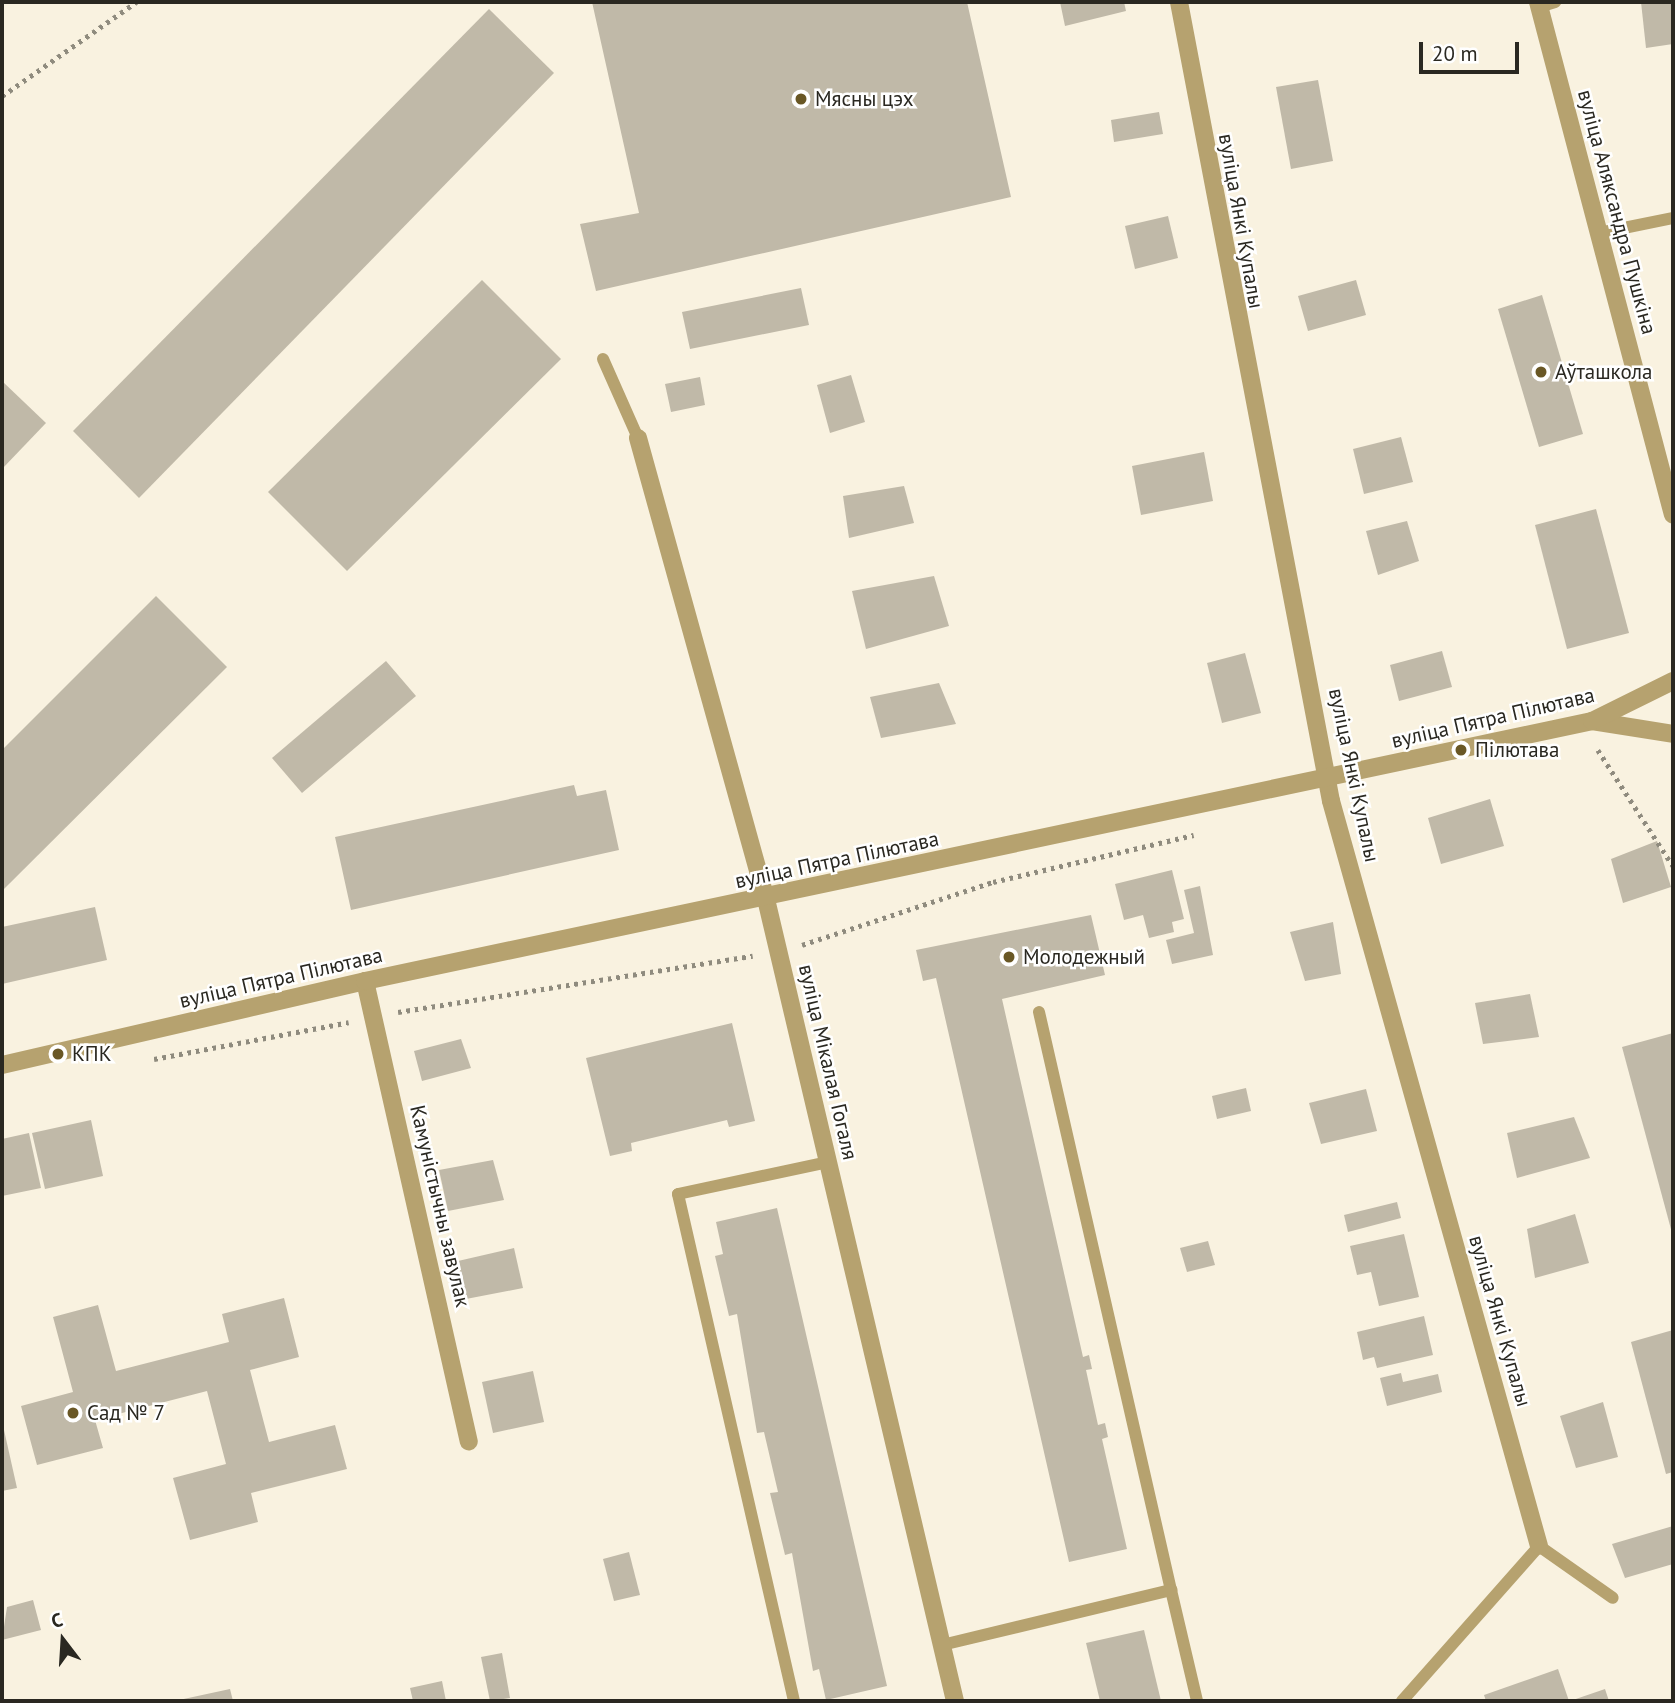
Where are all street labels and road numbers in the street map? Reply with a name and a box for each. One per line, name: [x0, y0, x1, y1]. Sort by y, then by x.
street label: вуліца Аляксандра Пушкіна: [1572, 87, 1662, 337]
street label: вуліца Янкі Купалы: [1213, 132, 1269, 310]
street label: вуліца Пятра Пілютава: [1389, 682, 1597, 754]
street label: вуліца Янкі Купалы: [1323, 686, 1385, 864]
street label: вуліца Пятра Пілютава: [733, 826, 941, 894]
street label: вуліца Пятра Пілютава: [177, 942, 385, 1014]
street label: вуліца Мікалая Гогаля: [793, 962, 863, 1162]
street label: Камуністычны завулак: [404, 1102, 476, 1310]
street label: вуліца Янкі Купалы: [1464, 1232, 1536, 1410]

